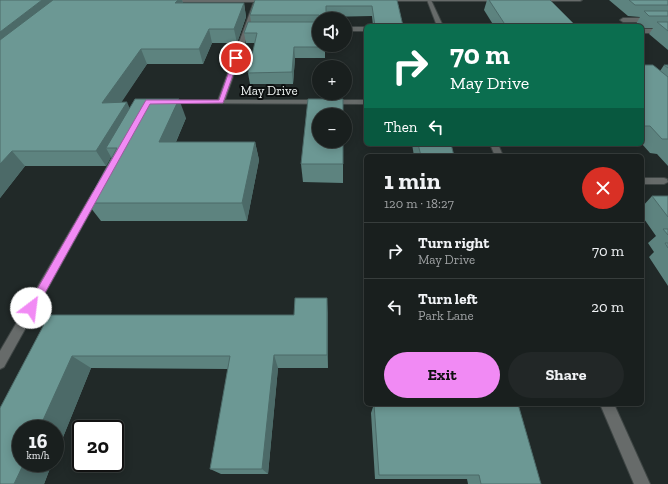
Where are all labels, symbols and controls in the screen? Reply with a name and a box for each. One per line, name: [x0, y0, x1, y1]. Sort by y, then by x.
map controls: [312, 12, 352, 148]
button: sound: [312, 12, 352, 52]
text: 70 m: [450, 38, 510, 71]
icon: right: [384, 40, 436, 92]
pin: [219, 41, 253, 75]
icon: arrive: [225, 47, 247, 69]
button: +: [312, 60, 352, 100]
text: May Drive: [450, 72, 529, 94]
street label: May Drive: [240, 83, 298, 98]
button: −: [312, 108, 352, 148]
icon: left: [425, 116, 447, 138]
text: Then: [384, 118, 417, 136]
text: 1 min: [384, 166, 441, 195]
button: close: [582, 167, 624, 209]
text: 120 m · 18:27: [384, 196, 454, 211]
text: Turn right: [418, 234, 489, 252]
icon: right: [384, 240, 406, 262]
text: 70 m: [592, 242, 624, 260]
text: May Drive: [418, 252, 475, 267]
position arrow: [10, 287, 52, 329]
text: Turn left: [418, 290, 478, 308]
icon: left: [384, 296, 406, 318]
text: 20 m: [591, 298, 624, 316]
text: Park Lane: [418, 308, 474, 323]
button: Exit: [384, 352, 500, 398]
button: Share: [508, 352, 624, 398]
speed limit sign: 20: [72, 420, 124, 472]
text: 16: [29, 429, 47, 453]
text: km/h: [27, 450, 49, 462]

